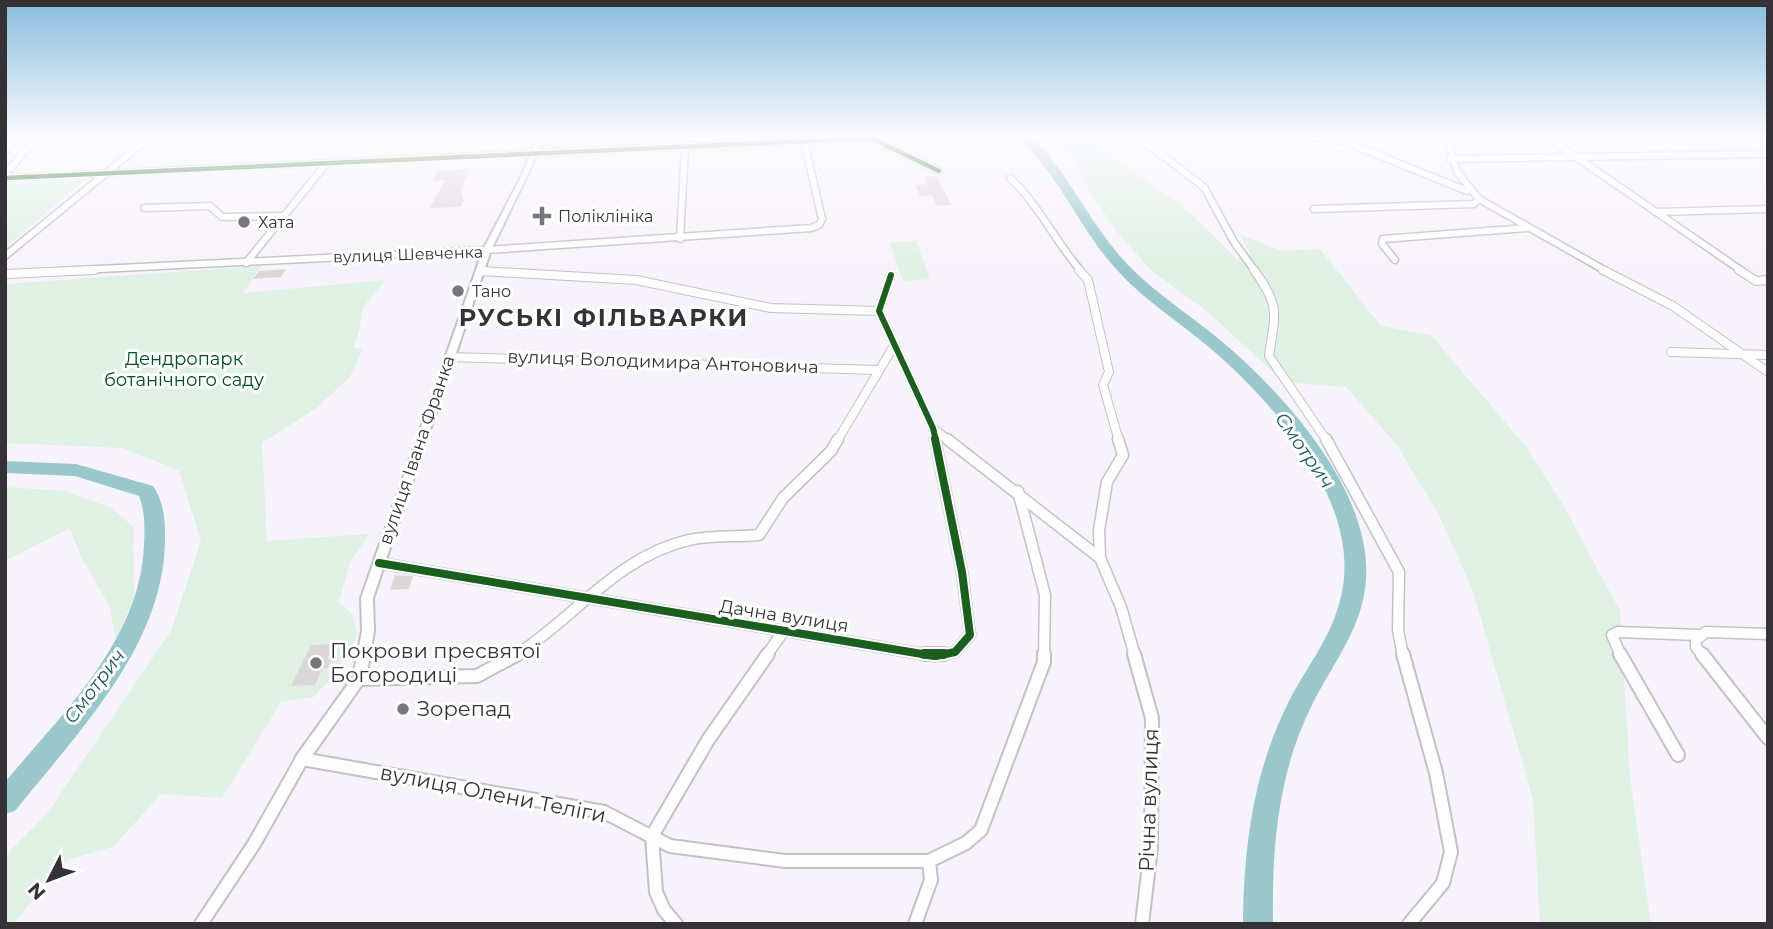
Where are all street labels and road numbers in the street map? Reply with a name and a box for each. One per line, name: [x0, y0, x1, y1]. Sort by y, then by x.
street label: вулиця Шевченка: [333, 242, 483, 267]
street label: вулиця Володимира Антоновича: [507, 346, 819, 378]
street label: вулиця Івана Франка: [374, 352, 460, 548]
street label: Дачна вулиця: [718, 595, 850, 637]
street label: Річна вулиця: [1134, 728, 1163, 872]
street label: вулиця Олени Теліги: [378, 759, 608, 828]

